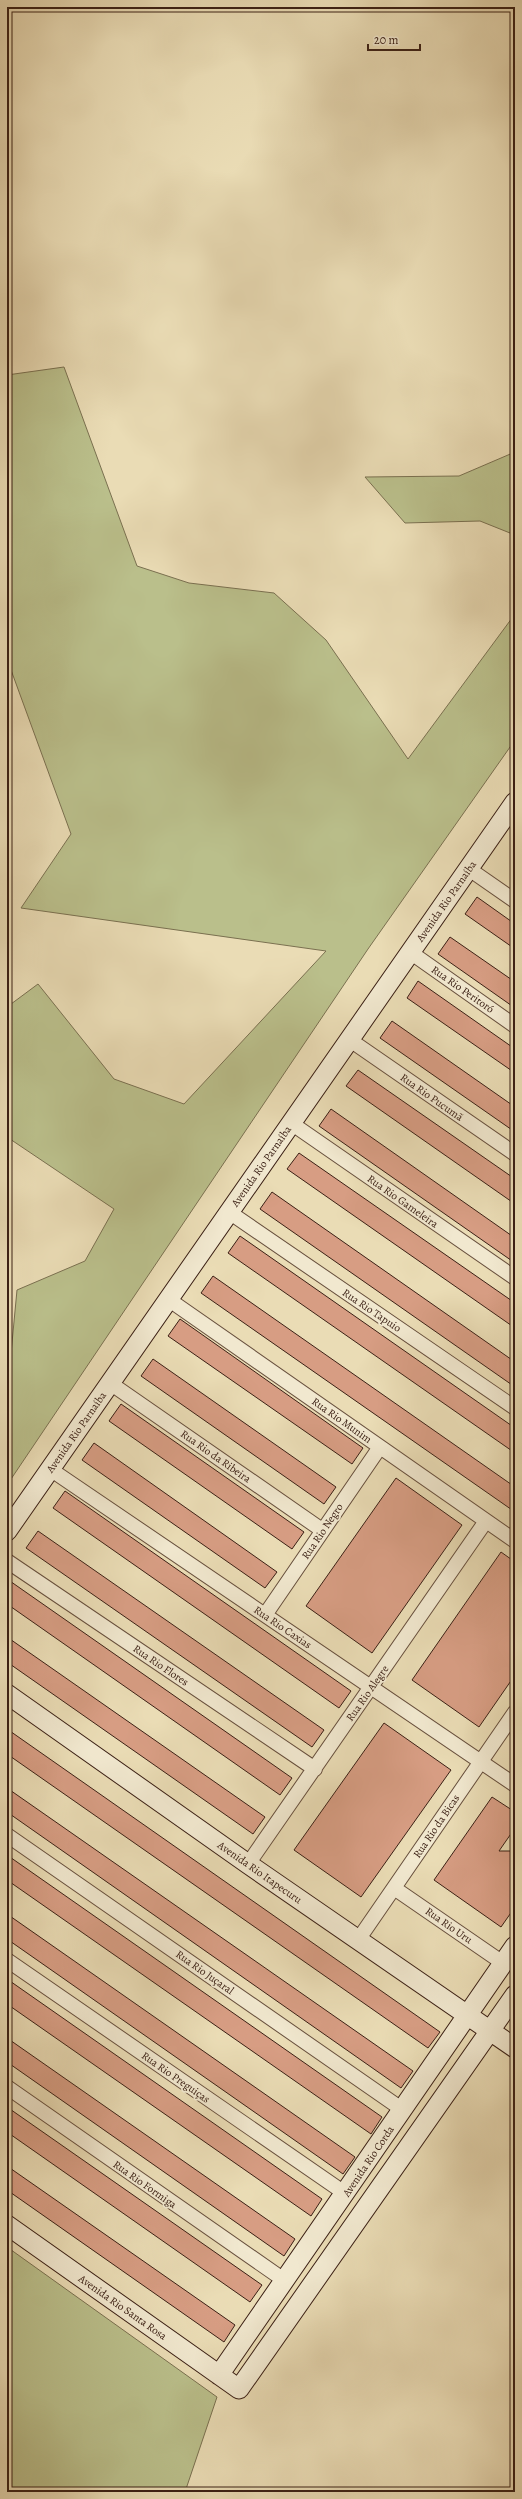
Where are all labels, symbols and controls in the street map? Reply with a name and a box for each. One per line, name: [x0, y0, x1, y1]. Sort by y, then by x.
scale bar: [368, 26, 420, 52]
text: 20 m: [374, 32, 398, 48]
street label: Avenida Rio Parnaíba: [412, 857, 481, 946]
street label: Rua Rio Peritoró: [428, 962, 498, 1017]
street label: Rua Rio Pucumã: [397, 1070, 467, 1125]
street label: Avenida Rio Parnaíba: [227, 1122, 296, 1211]
street label: Rua Rio Gameleira: [364, 1171, 442, 1232]
street label: Rua Rio Tapuio: [339, 1285, 405, 1336]
street label: Avenida Rio Parnaíba: [42, 1388, 111, 1477]
street label: Rua Rio Munim: [309, 1394, 375, 1447]
street label: Rua Rio da Ribeira: [177, 1427, 255, 1487]
street label: Rua Rio Negro: [298, 1500, 347, 1562]
street label: Rua Rio Caxias: [251, 1602, 315, 1652]
street label: Rua Rio Flores: [130, 1641, 192, 1690]
street label: Rua Rio Alegre: [343, 1662, 392, 1724]
street label: Rua Rio da Bicas: [410, 1791, 463, 1861]
street label: Avenida Rio Itapecuru: [214, 1837, 305, 1907]
street label: Rua Rio Uru: [422, 1904, 475, 1947]
street label: Rua Rio Juçaral: [173, 1947, 237, 1998]
street label: Rua Rio Preguiças: [138, 2048, 213, 2107]
street label: Avenida Rio Corda: [338, 2122, 398, 2201]
street label: Rua Rio Formiga: [110, 2157, 180, 2212]
street label: Avenida Rio Santa Rosa: [75, 2271, 171, 2344]

